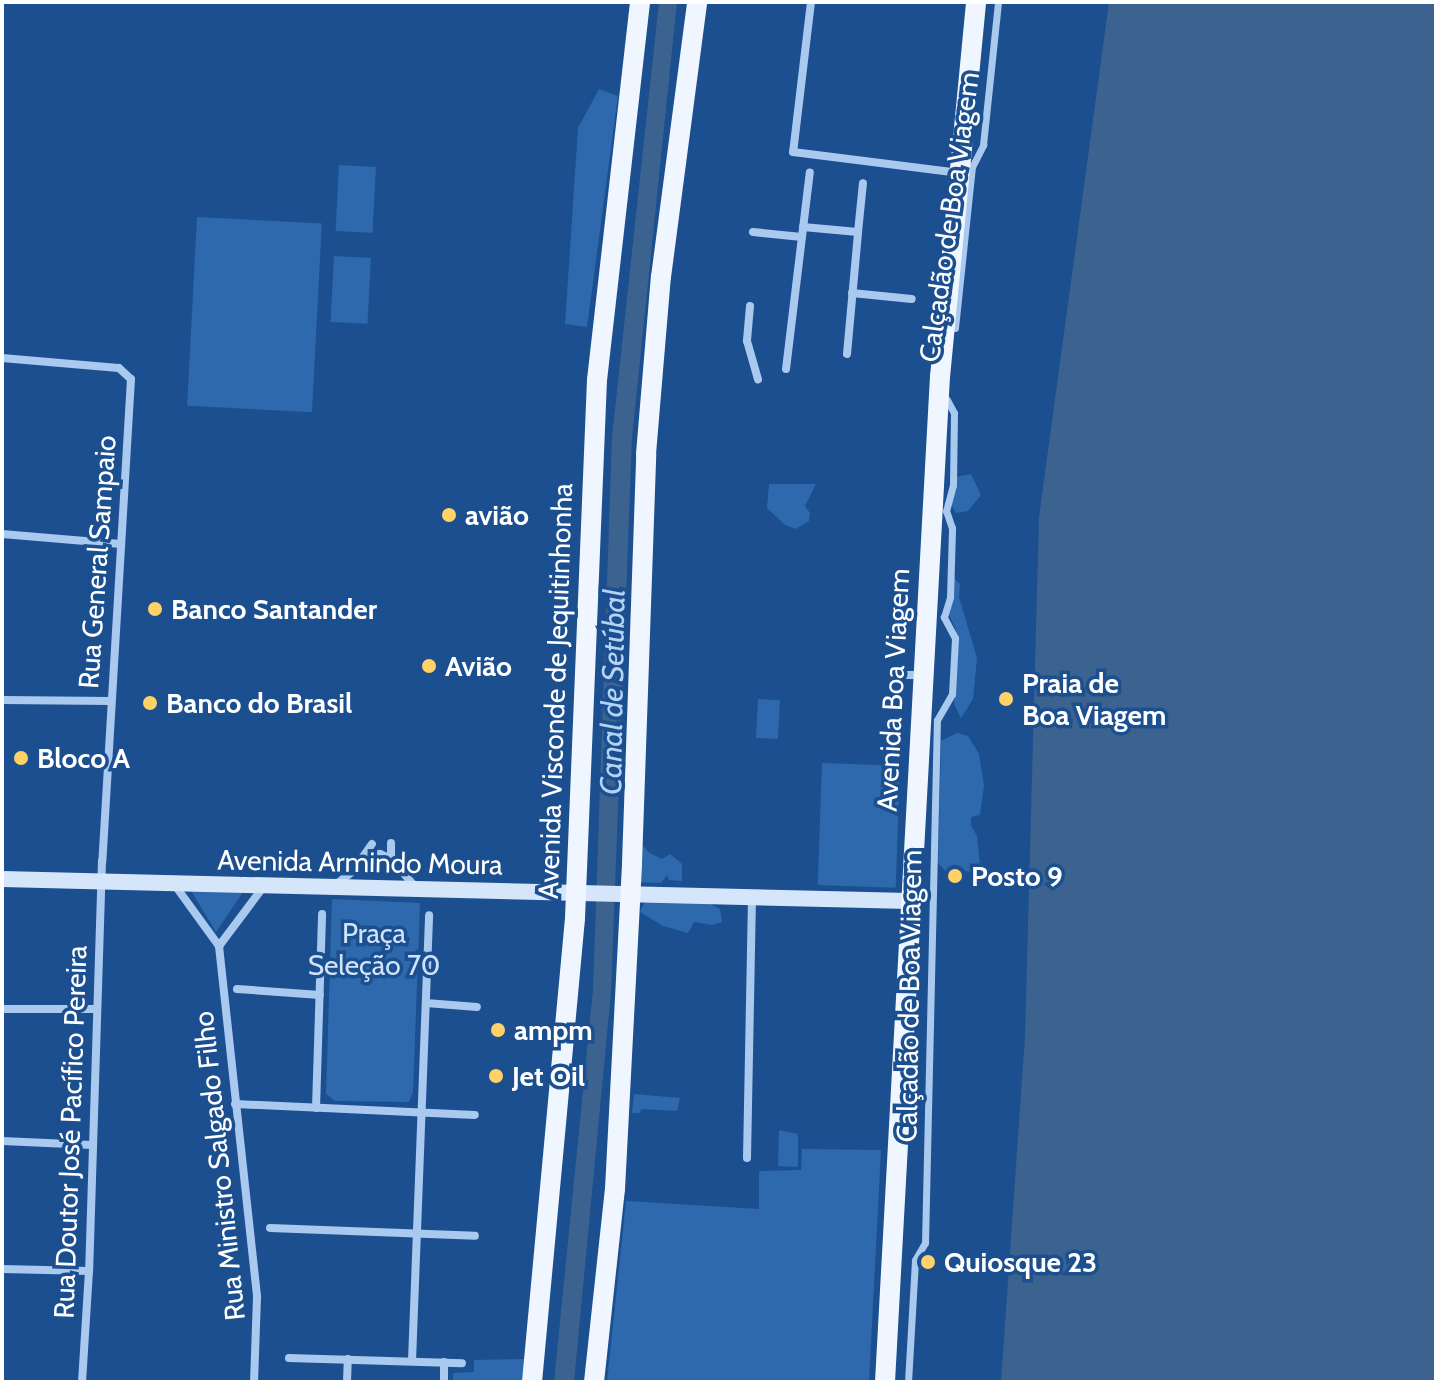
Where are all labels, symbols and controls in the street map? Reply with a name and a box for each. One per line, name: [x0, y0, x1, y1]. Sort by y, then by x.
street label: Calçadão de Boa Viagem: [912, 70, 986, 364]
street label: Rua General Sampaio: [71, 434, 123, 690]
street label: Avenida Visconde de Jequitinhonha: [531, 483, 579, 899]
place label: avião: [465, 498, 529, 532]
marker: avião: [440, 506, 458, 524]
street label: Avenida Boa Viagem: [870, 568, 916, 812]
water label: Canal de Setúbal: [593, 589, 633, 795]
place label: Banco Santander: [171, 592, 377, 626]
marker: Banco Santander: [146, 600, 164, 618]
place label: Avião: [445, 649, 512, 683]
marker: Avião: [420, 657, 438, 675]
place label: Praia de Boa Viagem: [1022, 666, 1166, 732]
place label: Banco do Brasil: [166, 686, 352, 720]
marker: Praia de Boa Viagem: [997, 690, 1015, 708]
marker: Banco do Brasil: [141, 694, 159, 712]
place label: Bloco A: [37, 741, 130, 775]
marker: Bloco A: [12, 749, 30, 767]
street label: Avenida Armindo Moura: [217, 843, 503, 881]
street label: Calçadão de Boa Viagem: [890, 849, 928, 1143]
place label: Posto 9: [971, 859, 1063, 893]
marker: Posto 9: [946, 867, 964, 885]
park label: Praça Seleção 70: [308, 916, 440, 982]
street label: Rua Doutor José Pacífico Pereira: [47, 945, 93, 1319]
street label: Rua Ministro Salgado Filho: [186, 1010, 252, 1322]
place label: ampm: [514, 1013, 593, 1047]
marker: ampm: [489, 1021, 507, 1039]
place label: Jet Oil: [512, 1059, 585, 1093]
marker: Jet Oil: [487, 1067, 505, 1085]
place label: Quiosque 23: [944, 1245, 1097, 1279]
marker: Quiosque 23: [919, 1253, 937, 1271]

